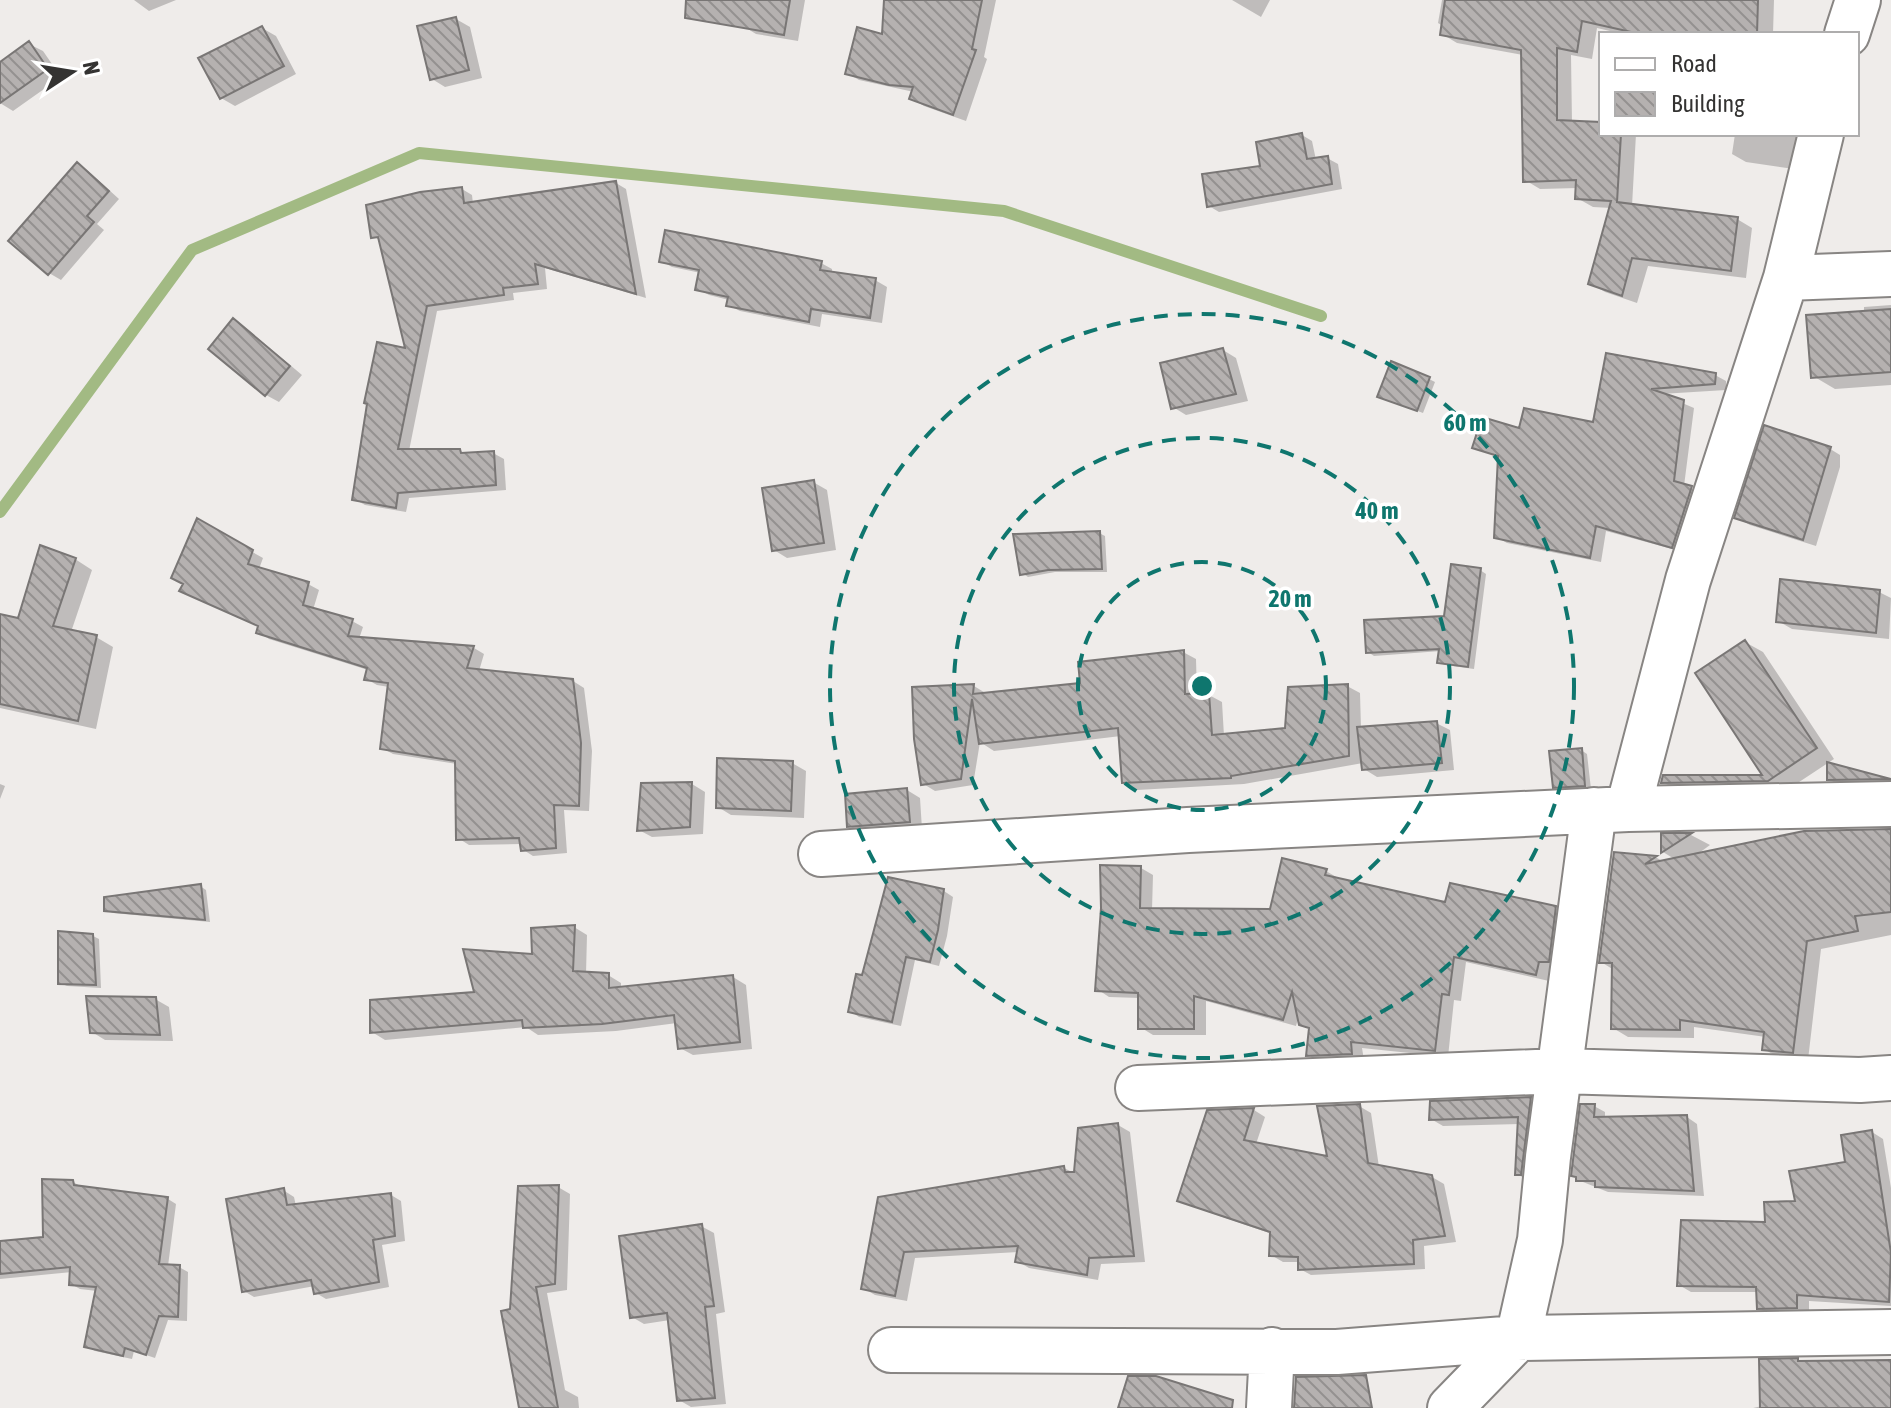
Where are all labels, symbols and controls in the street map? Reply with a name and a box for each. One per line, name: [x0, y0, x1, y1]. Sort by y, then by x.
north arrow: [32, 32, 112, 112]
legend: [1599, 32, 1859, 136]
text: Road: [1671, 50, 1717, 77]
text: N: [77, 59, 106, 77]
text: Building: [1671, 90, 1745, 117]
text: 60 m: [1443, 409, 1487, 436]
text: 40 m: [1354, 497, 1399, 524]
text: 20 m: [1268, 585, 1312, 612]
centre of rings: [1188, 672, 1216, 700]

